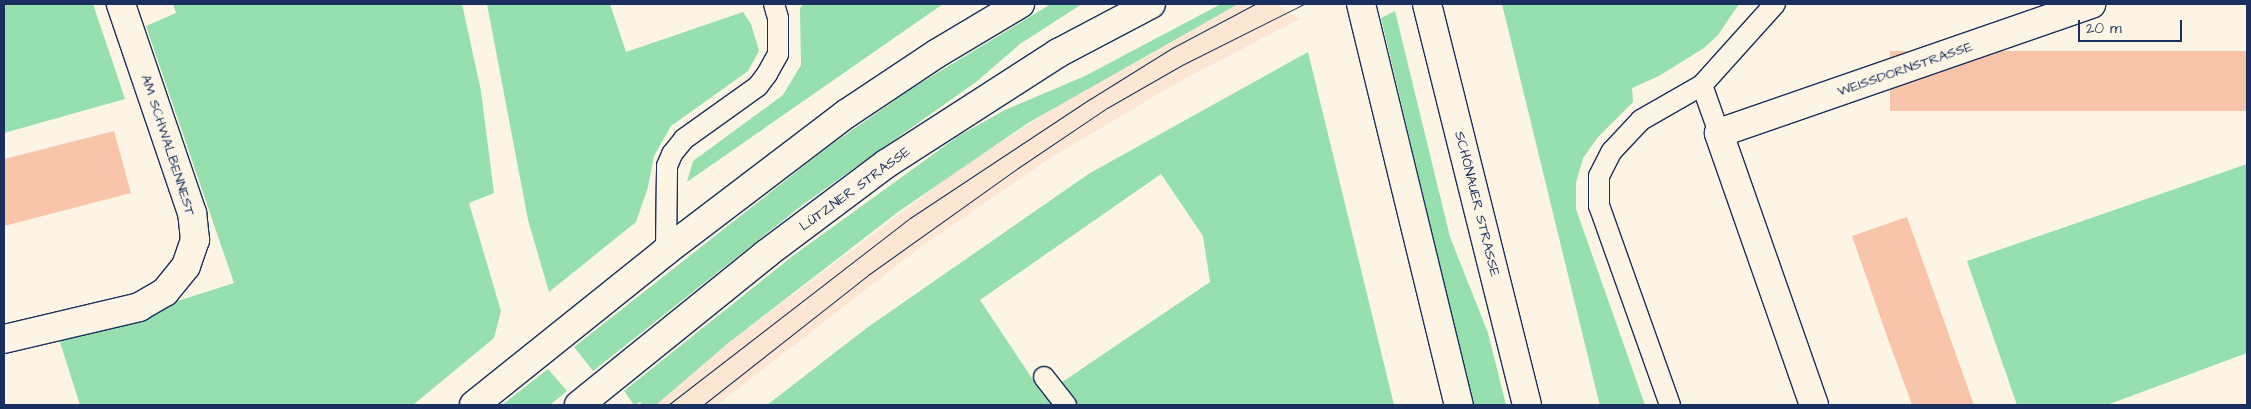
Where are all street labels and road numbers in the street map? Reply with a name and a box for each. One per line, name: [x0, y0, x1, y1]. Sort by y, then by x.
street label: WEISSDORNSTRASSE: [1835, 38, 1975, 100]
street label: AM SCHWALBENNEST: [137, 72, 199, 218]
street label: SCHÖNAUER STRASSE: [1451, 130, 1503, 278]
street label: LÜTZNER STRASSE: [796, 143, 914, 235]

